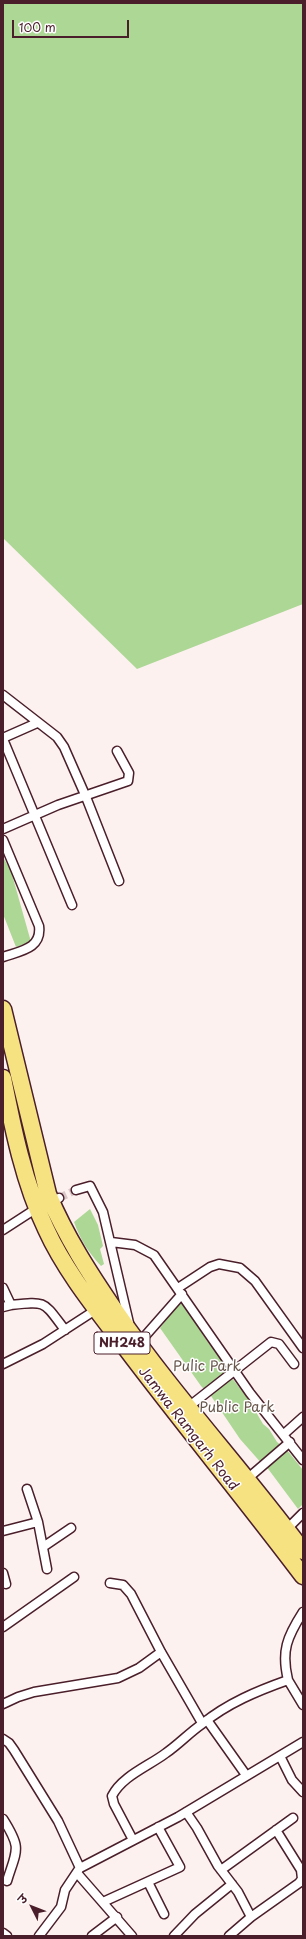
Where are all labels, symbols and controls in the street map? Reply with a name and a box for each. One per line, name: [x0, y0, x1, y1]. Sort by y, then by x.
scale bar: [14, 12, 131, 38]
text: 100 m: [19, 18, 56, 36]
road number: NH248: [94, 1332, 150, 1354]
park label: Pulic Park: [173, 1359, 241, 1375]
street label: Jamwa Ramgarh Road: [134, 1364, 242, 1494]
park label: Public Park: [199, 1400, 275, 1416]
north arrow: [12, 1887, 52, 1927]
text: उ: [14, 1890, 31, 1907]

